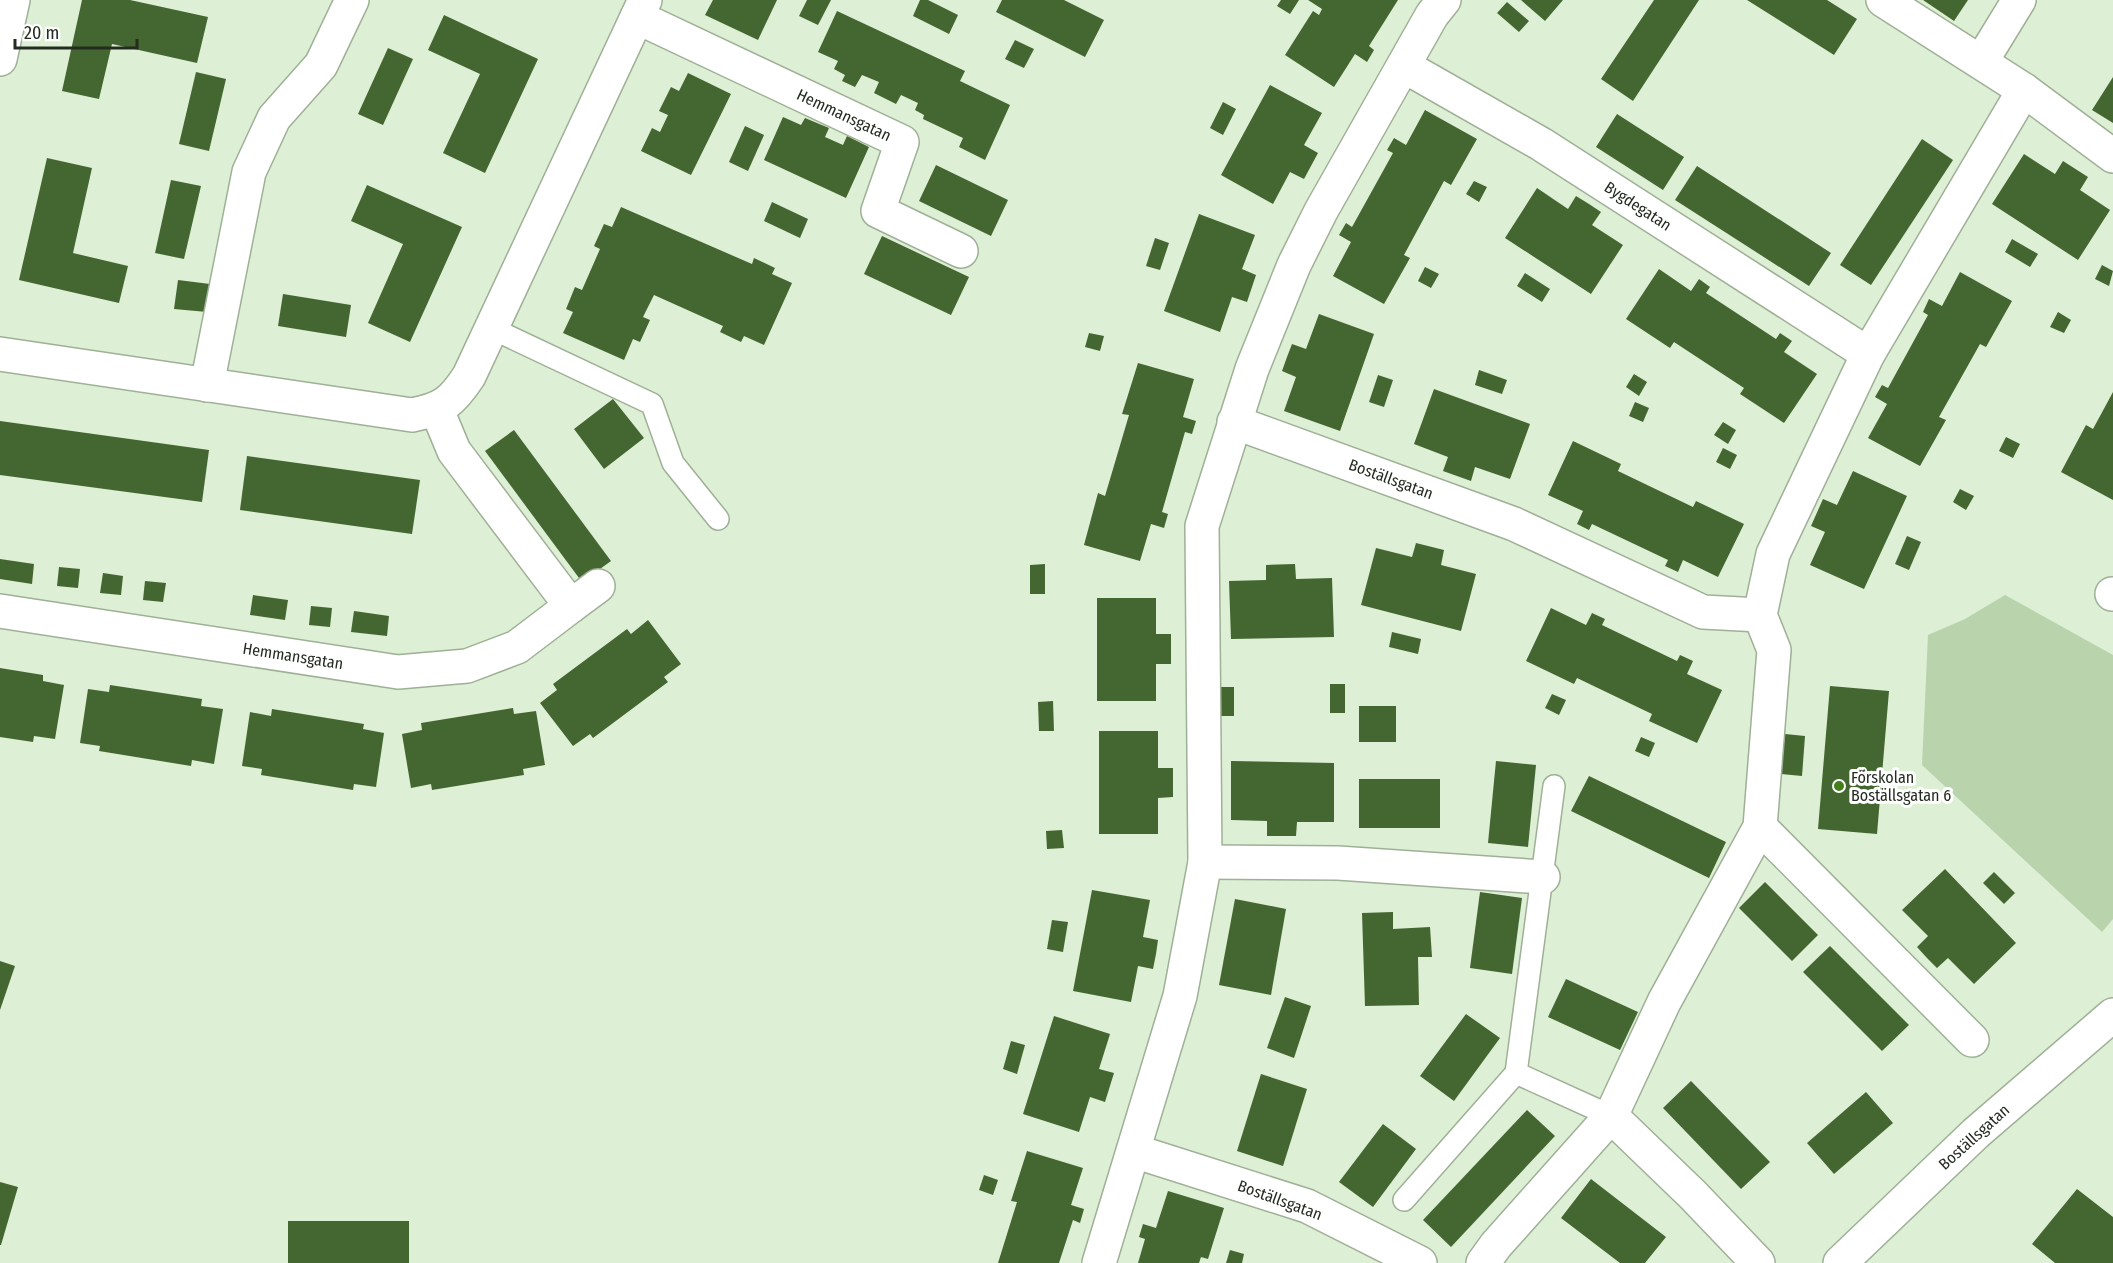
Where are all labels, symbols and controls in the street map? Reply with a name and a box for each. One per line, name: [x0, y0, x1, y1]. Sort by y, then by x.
scale bar: [15, 12, 136, 50]
text: 20 m: [24, 22, 59, 44]
street label: Hemmansgatan: [794, 85, 894, 145]
street label: Bygdegatan: [1601, 177, 1675, 235]
street label: Boställsgatan: [1346, 455, 1436, 503]
street label: Hemmansgatan: [241, 639, 345, 673]
place label: Förskolan Boställsgatan 6: [1851, 768, 1951, 805]
marker: Förskolan Boställsgatan 6: [1832, 779, 1846, 793]
street label: Boställsgatan: [1935, 1100, 2013, 1174]
street label: Boställsgatan: [1235, 1176, 1325, 1224]

